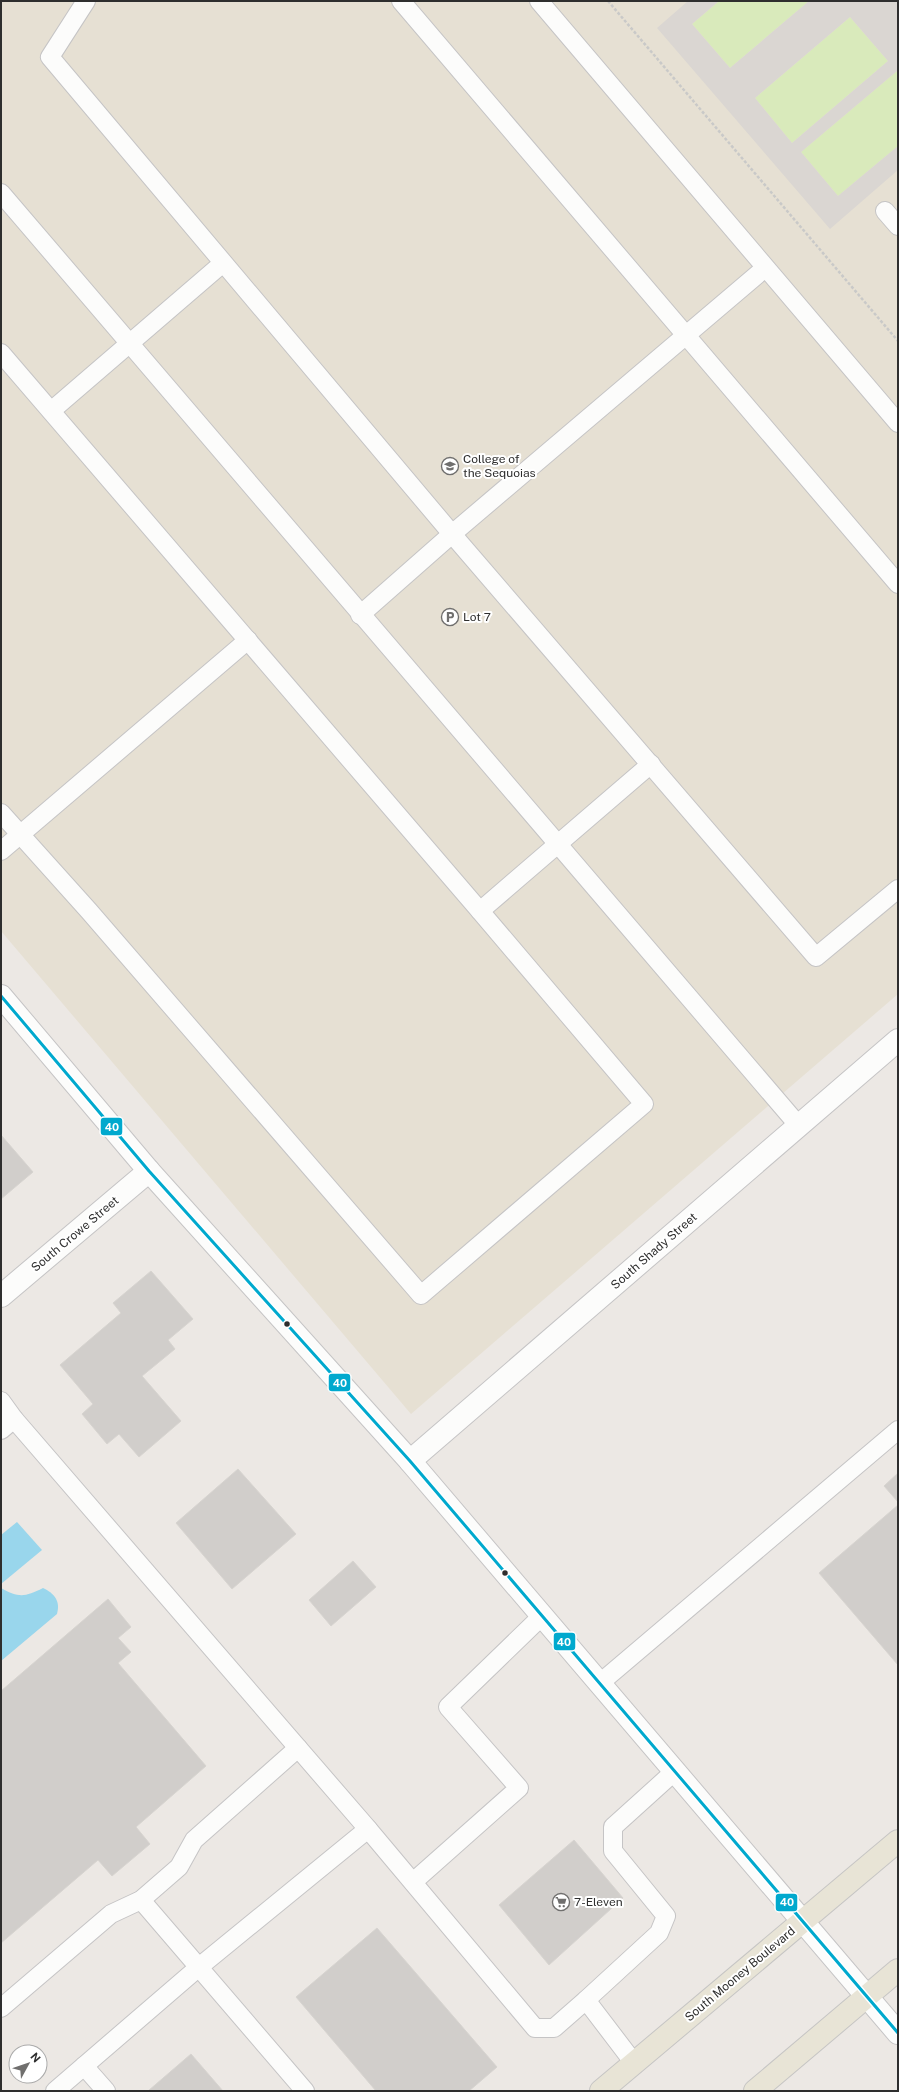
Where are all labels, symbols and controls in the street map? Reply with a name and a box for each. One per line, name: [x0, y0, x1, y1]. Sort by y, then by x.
place label: College of the Sequoias: [463, 452, 536, 480]
school or university icon: College of the Sequoias: [440, 456, 460, 476]
parking icon: Lot 7: [440, 607, 460, 627]
place label: Lot 7: [463, 610, 491, 624]
line badge: 40: [100, 1117, 123, 1136]
text: 40: [105, 1121, 119, 1133]
street label: South Crowe Street: [28, 1193, 122, 1275]
street label: South Shady Street: [608, 1210, 700, 1292]
unlabelled marker: [282, 1319, 292, 1329]
line badge: 40: [328, 1373, 351, 1392]
text: 40: [333, 1377, 347, 1389]
unlabelled marker: [500, 1568, 510, 1578]
line badge: 40: [553, 1632, 576, 1651]
text: 40: [557, 1636, 571, 1648]
supermarket icon: 7-Eleven: [551, 1892, 571, 1912]
line badge: 40: [775, 1893, 798, 1912]
place label: 7-Eleven: [574, 1895, 623, 1909]
text: 40: [780, 1896, 794, 1908]
street label: South Mooney Boulevard: [682, 1924, 798, 2024]
north arrow: [8, 2044, 48, 2084]
text: N: [28, 2050, 43, 2065]

